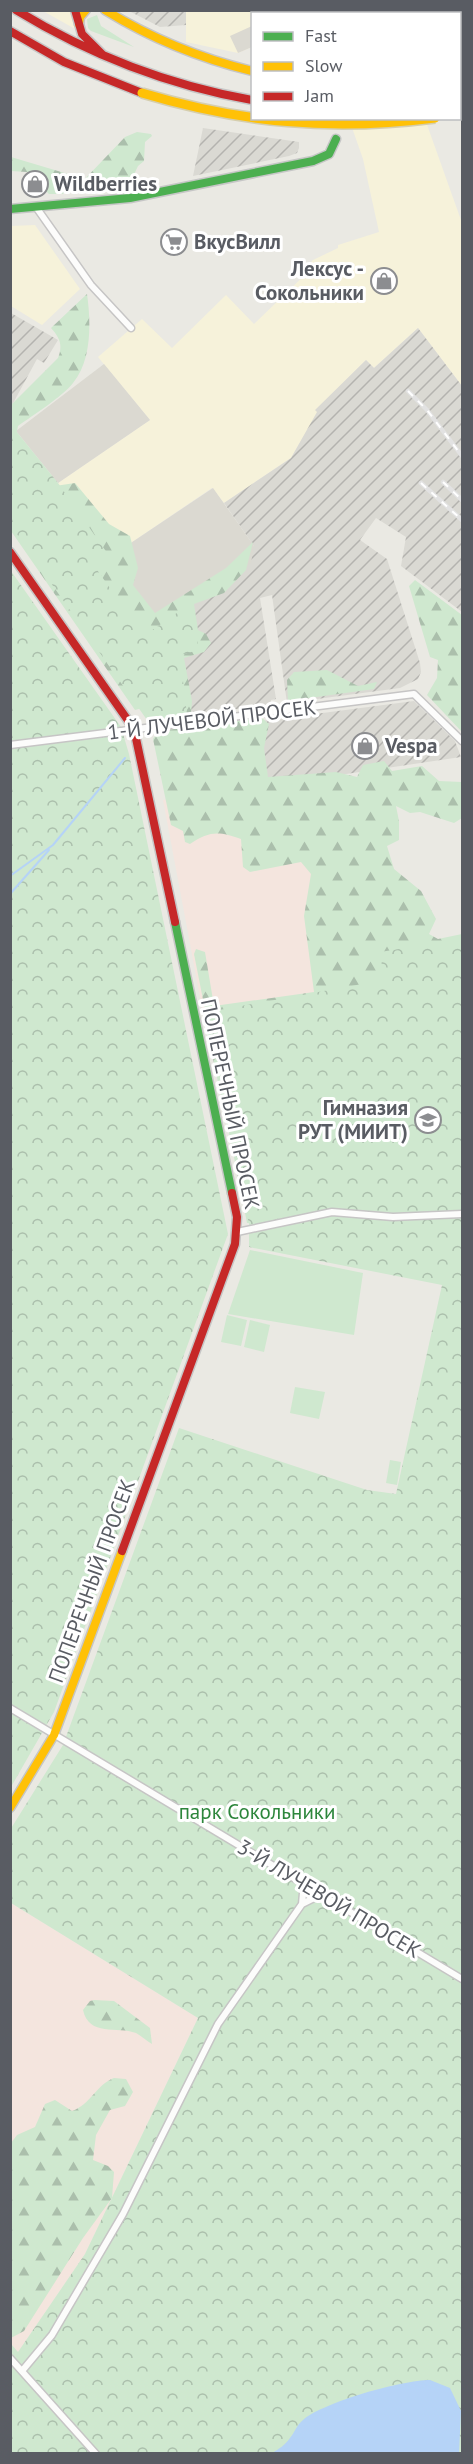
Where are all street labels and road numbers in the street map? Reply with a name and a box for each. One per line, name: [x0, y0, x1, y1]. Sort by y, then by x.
street label: 1-Й ЛУЧЕВОЙ ПРОСЕК: [106, 693, 318, 746]
street label: ПОПЕРЕЧНЫЙ ПРОСЕК: [195, 996, 266, 1212]
street label: ПОПЕРЕЧНЫЙ ПРОСЕК: [42, 1475, 141, 1686]
street label: 3-Й ЛУЧЕВОЙ ПРОСЕК: [232, 1833, 426, 1964]

